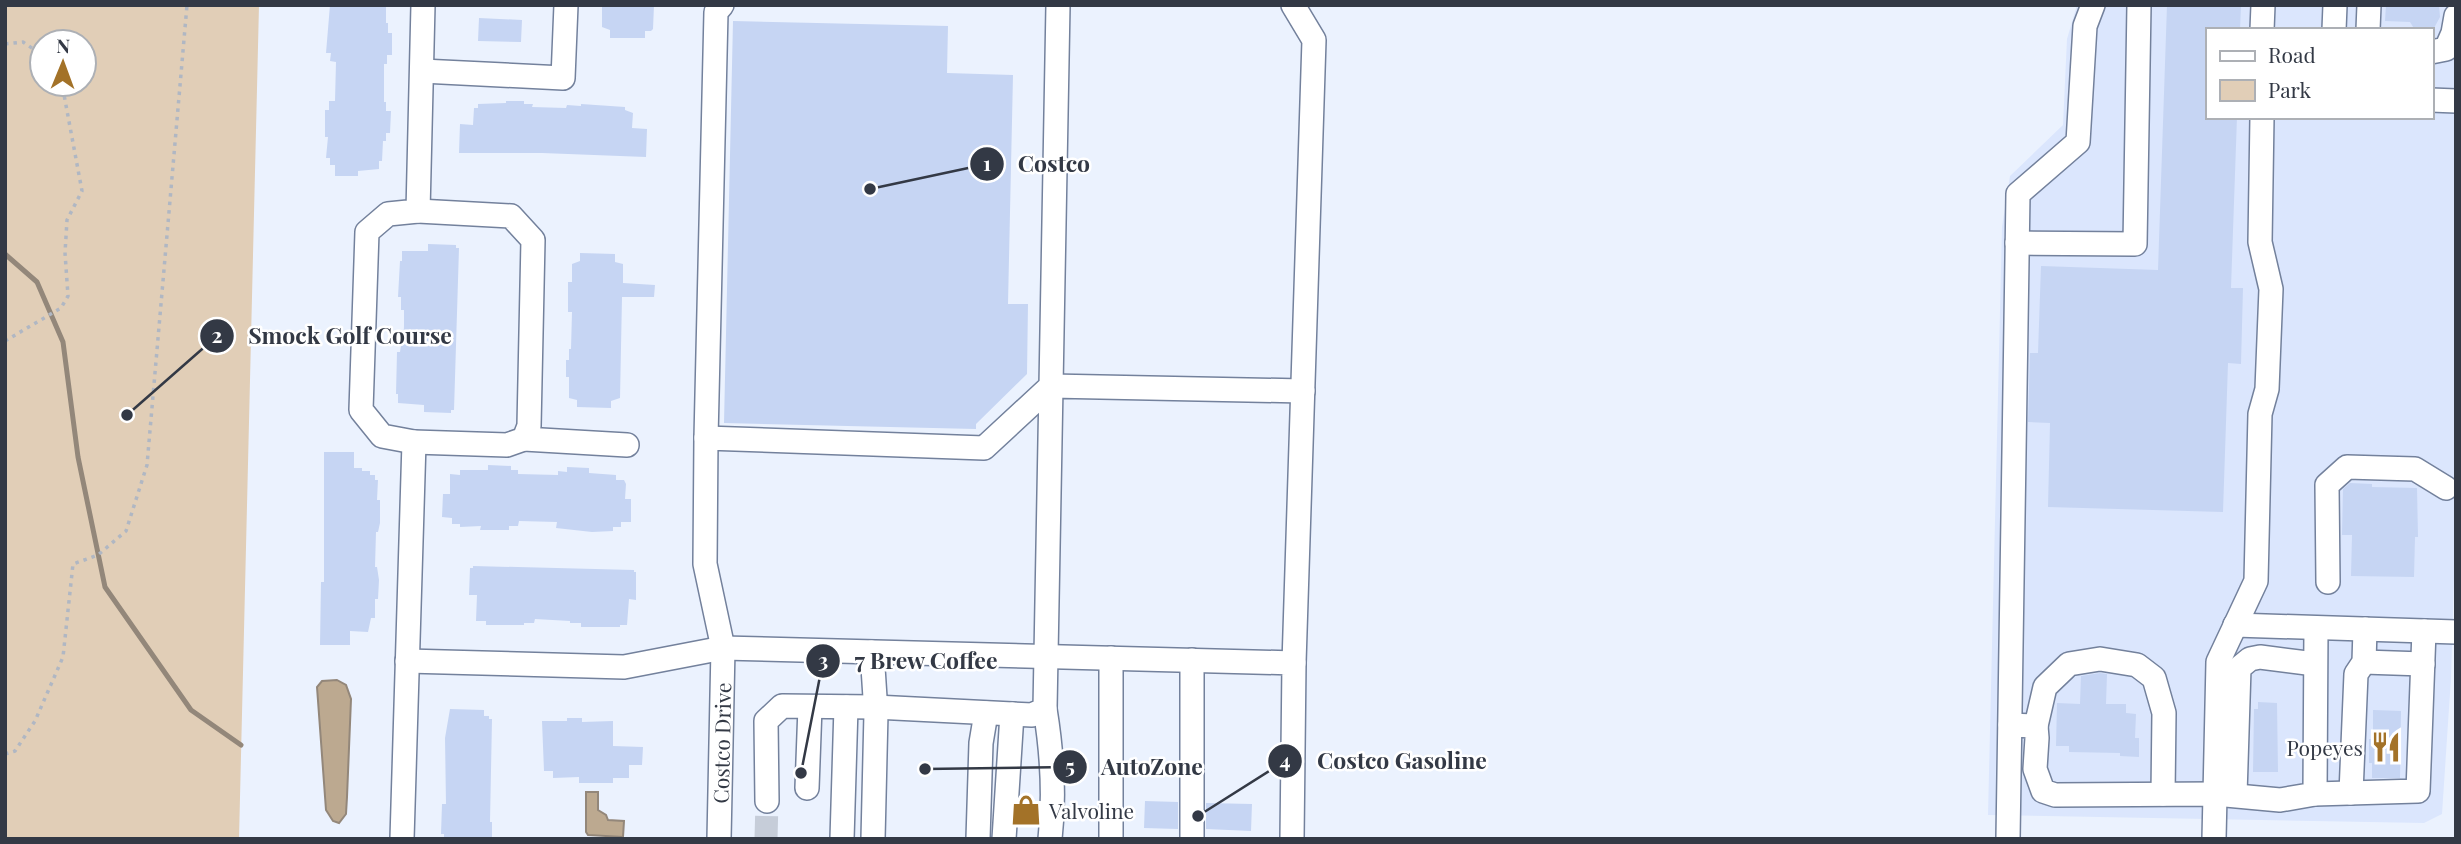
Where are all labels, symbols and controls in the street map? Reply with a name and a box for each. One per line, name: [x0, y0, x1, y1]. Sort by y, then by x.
north arrow: [28, 28, 98, 98]
legend: [2206, 28, 2433, 119]
text: N: [56, 32, 71, 58]
text: Road: [2268, 40, 2316, 68]
text: Park: [2268, 75, 2312, 103]
callout: Costco: [969, 142, 1105, 186]
text: Costco: [1018, 147, 1090, 178]
text: 1: [983, 148, 991, 176]
callout: Smock Golf Course: [199, 314, 466, 358]
text: Smock Golf Course: [248, 319, 452, 350]
text: 2: [212, 320, 223, 348]
callout: 7 Brew Coffee: [805, 639, 1012, 683]
text: 7 Brew Coffee: [855, 644, 998, 675]
text: 3: [818, 645, 828, 673]
street label: Costco Drive: [706, 682, 736, 804]
restaurant icon: Popeyes: [2369, 730, 2403, 764]
place label: Popeyes: [2286, 733, 2363, 761]
callout: Costco Gasoline: [1268, 739, 1501, 783]
text: Costco Gasoline: [1317, 744, 1487, 775]
callout: AutoZone: [1052, 745, 1217, 789]
text: 4: [1279, 745, 1291, 773]
text: AutoZone: [1100, 750, 1203, 781]
text: 5: [1065, 751, 1075, 779]
shop icon: Valvoline: [1009, 793, 1043, 827]
place label: Valvoline: [1048, 796, 1134, 824]

